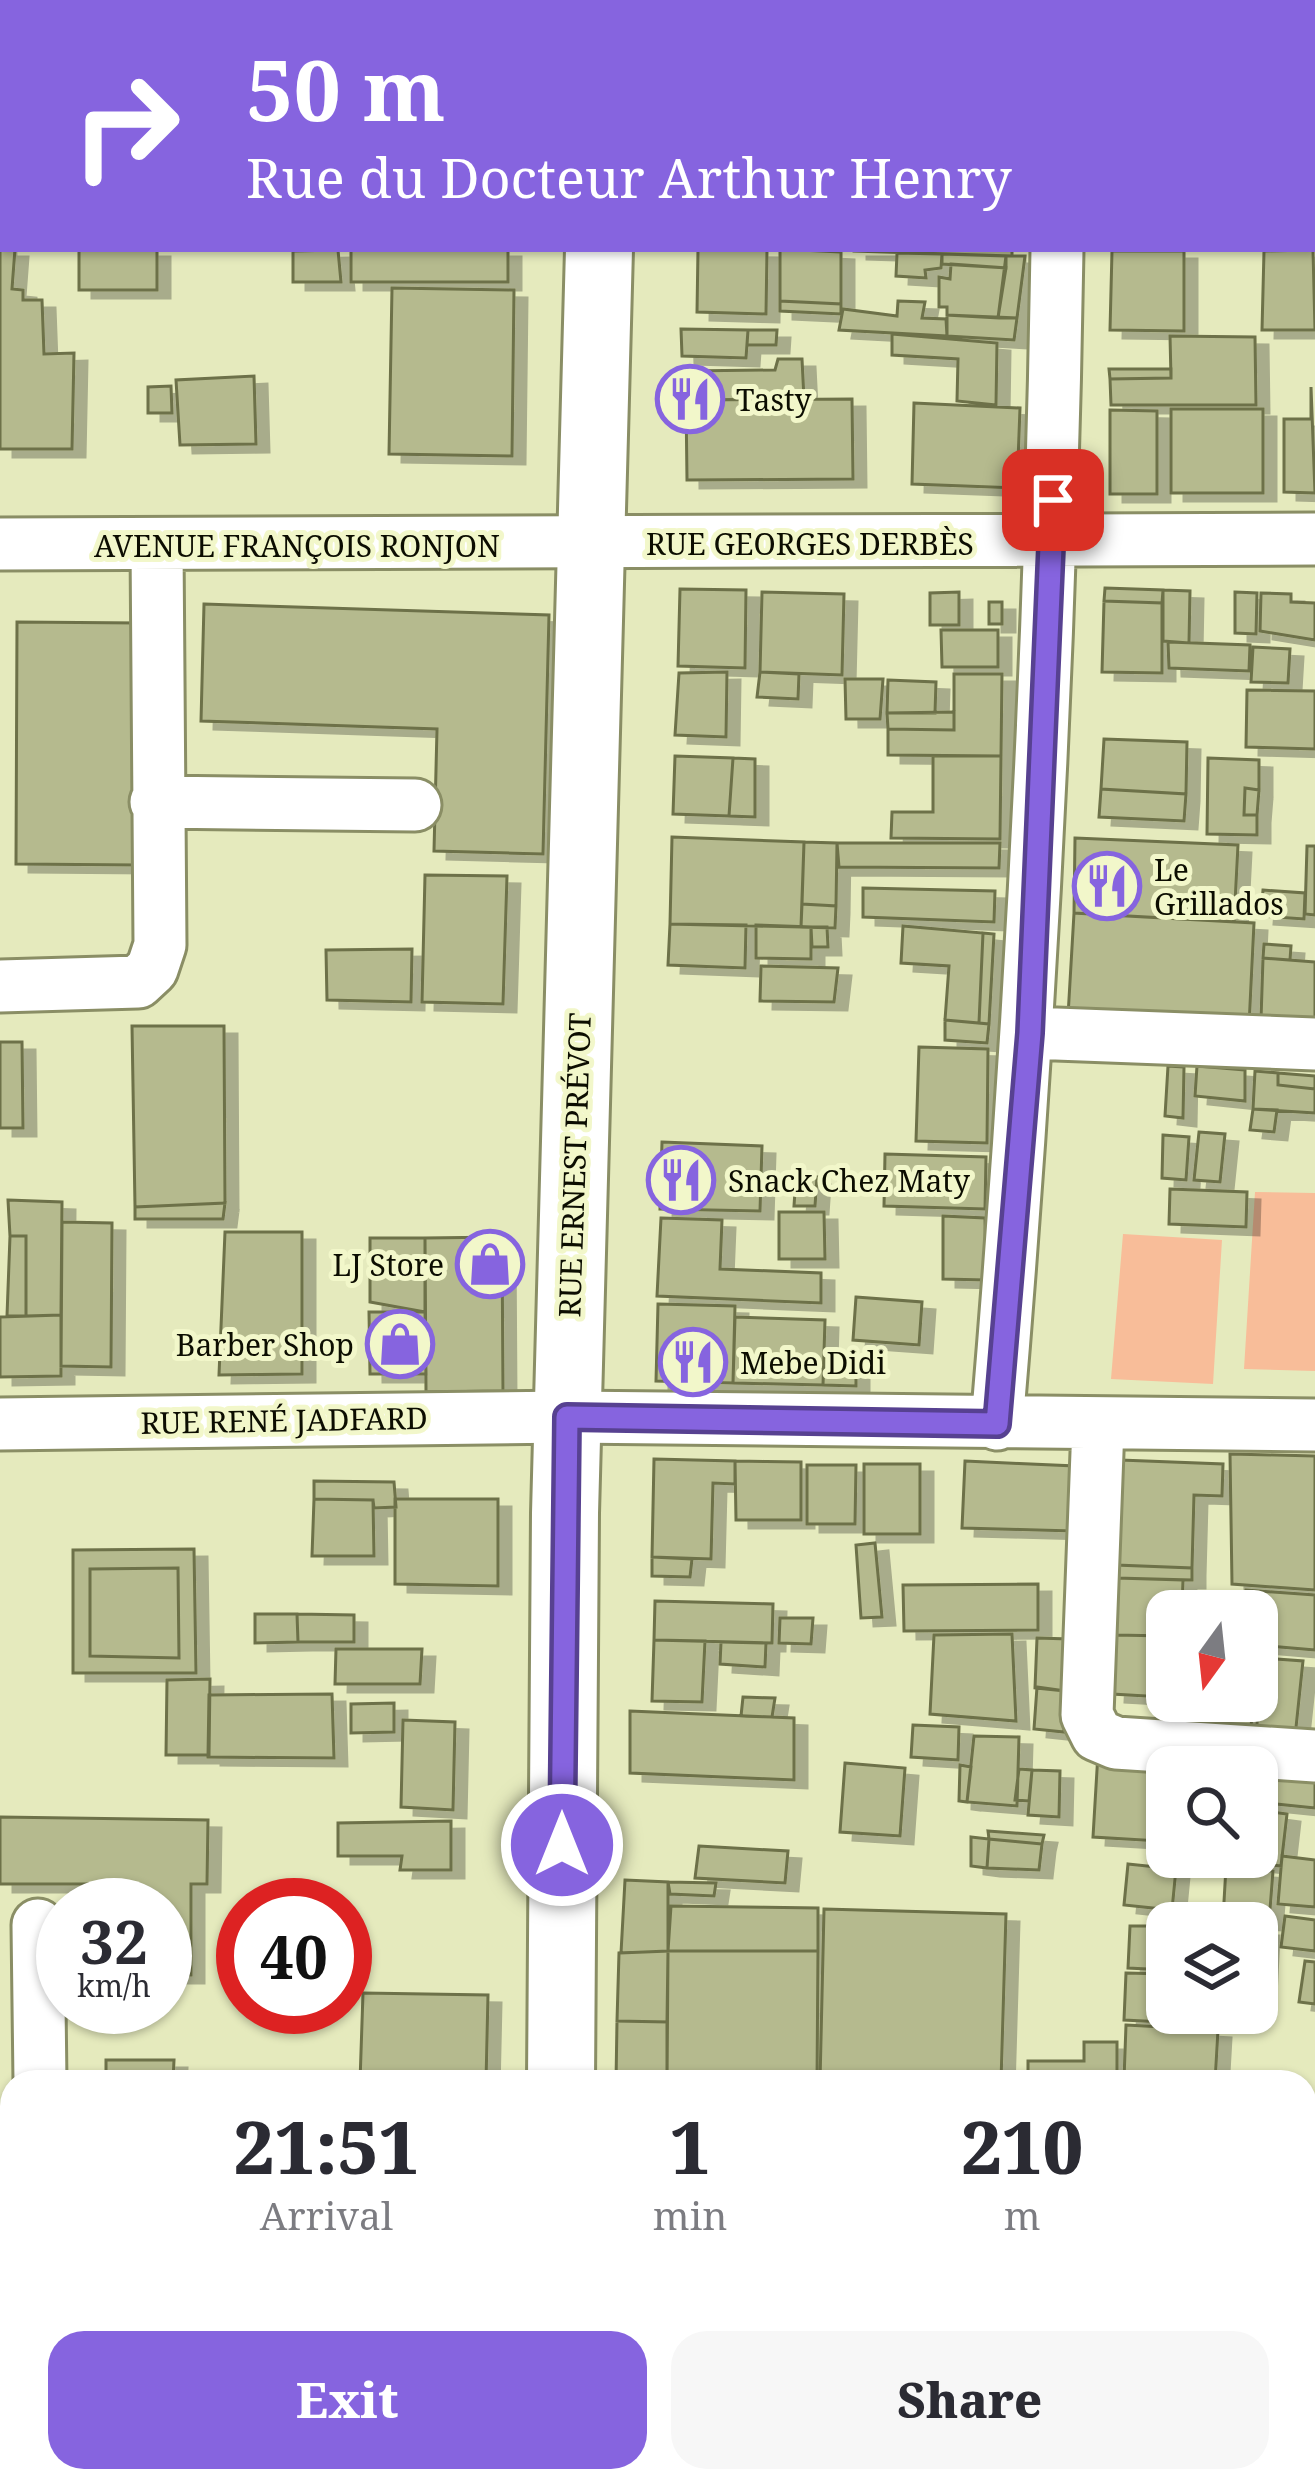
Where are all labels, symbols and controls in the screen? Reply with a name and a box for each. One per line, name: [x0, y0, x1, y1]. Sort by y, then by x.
text: 50 m: [246, 31, 446, 146]
icon: right: [48, 48, 204, 204]
text: Rue du Docteur Arthur Henry: [246, 140, 1012, 214]
restaurant icon: Tasty: [655, 364, 725, 434]
place label: Tasty: [736, 379, 811, 420]
pin: [1002, 449, 1104, 551]
icon: arrive: [1020, 467, 1086, 533]
street label: RUE GEORGES DERBÈS: [646, 523, 974, 564]
street label: AVENUE FRANÇOIS RONJON: [94, 525, 500, 566]
place label: Le Grillados: [1154, 849, 1284, 924]
restaurant icon: Le Grillados: [1072, 851, 1142, 921]
street label: RUE ERNEST PRÉVOT: [548, 1012, 600, 1318]
restaurant icon: Snack Chez Maty: [646, 1145, 716, 1215]
place label: Snack Chez Maty: [728, 1160, 970, 1201]
shop icon: LJ Store: [455, 1229, 525, 1299]
place label: LJ Store: [332, 1244, 444, 1285]
shop icon: Barber Shop: [365, 1309, 435, 1379]
place label: Barber Shop: [176, 1324, 354, 1365]
restaurant icon: Mebe Didi: [658, 1327, 728, 1397]
place label: Mebe Didi: [740, 1342, 886, 1383]
street label: RUE RENÉ JADFARD: [140, 1397, 428, 1443]
north arrow: [1146, 1590, 1278, 1722]
map controls: [1146, 1590, 1278, 2034]
button: search: [1146, 1746, 1278, 1878]
position arrow: [499, 1782, 625, 1908]
speed limit sign: 40: [216, 1878, 372, 2034]
text: 32: [80, 1900, 148, 1982]
button: layers: [1146, 1902, 1278, 2034]
text: km/h: [77, 1965, 151, 2006]
text: 21:51: [234, 2097, 419, 2195]
text: 1: [670, 2097, 711, 2195]
text: 210: [961, 2097, 1083, 2195]
text: Arrival: [260, 2188, 393, 2241]
text: min: [653, 2188, 727, 2241]
text: m: [1004, 2188, 1041, 2241]
button: Exit: [48, 2331, 647, 2469]
button: Share: [671, 2331, 1269, 2469]

